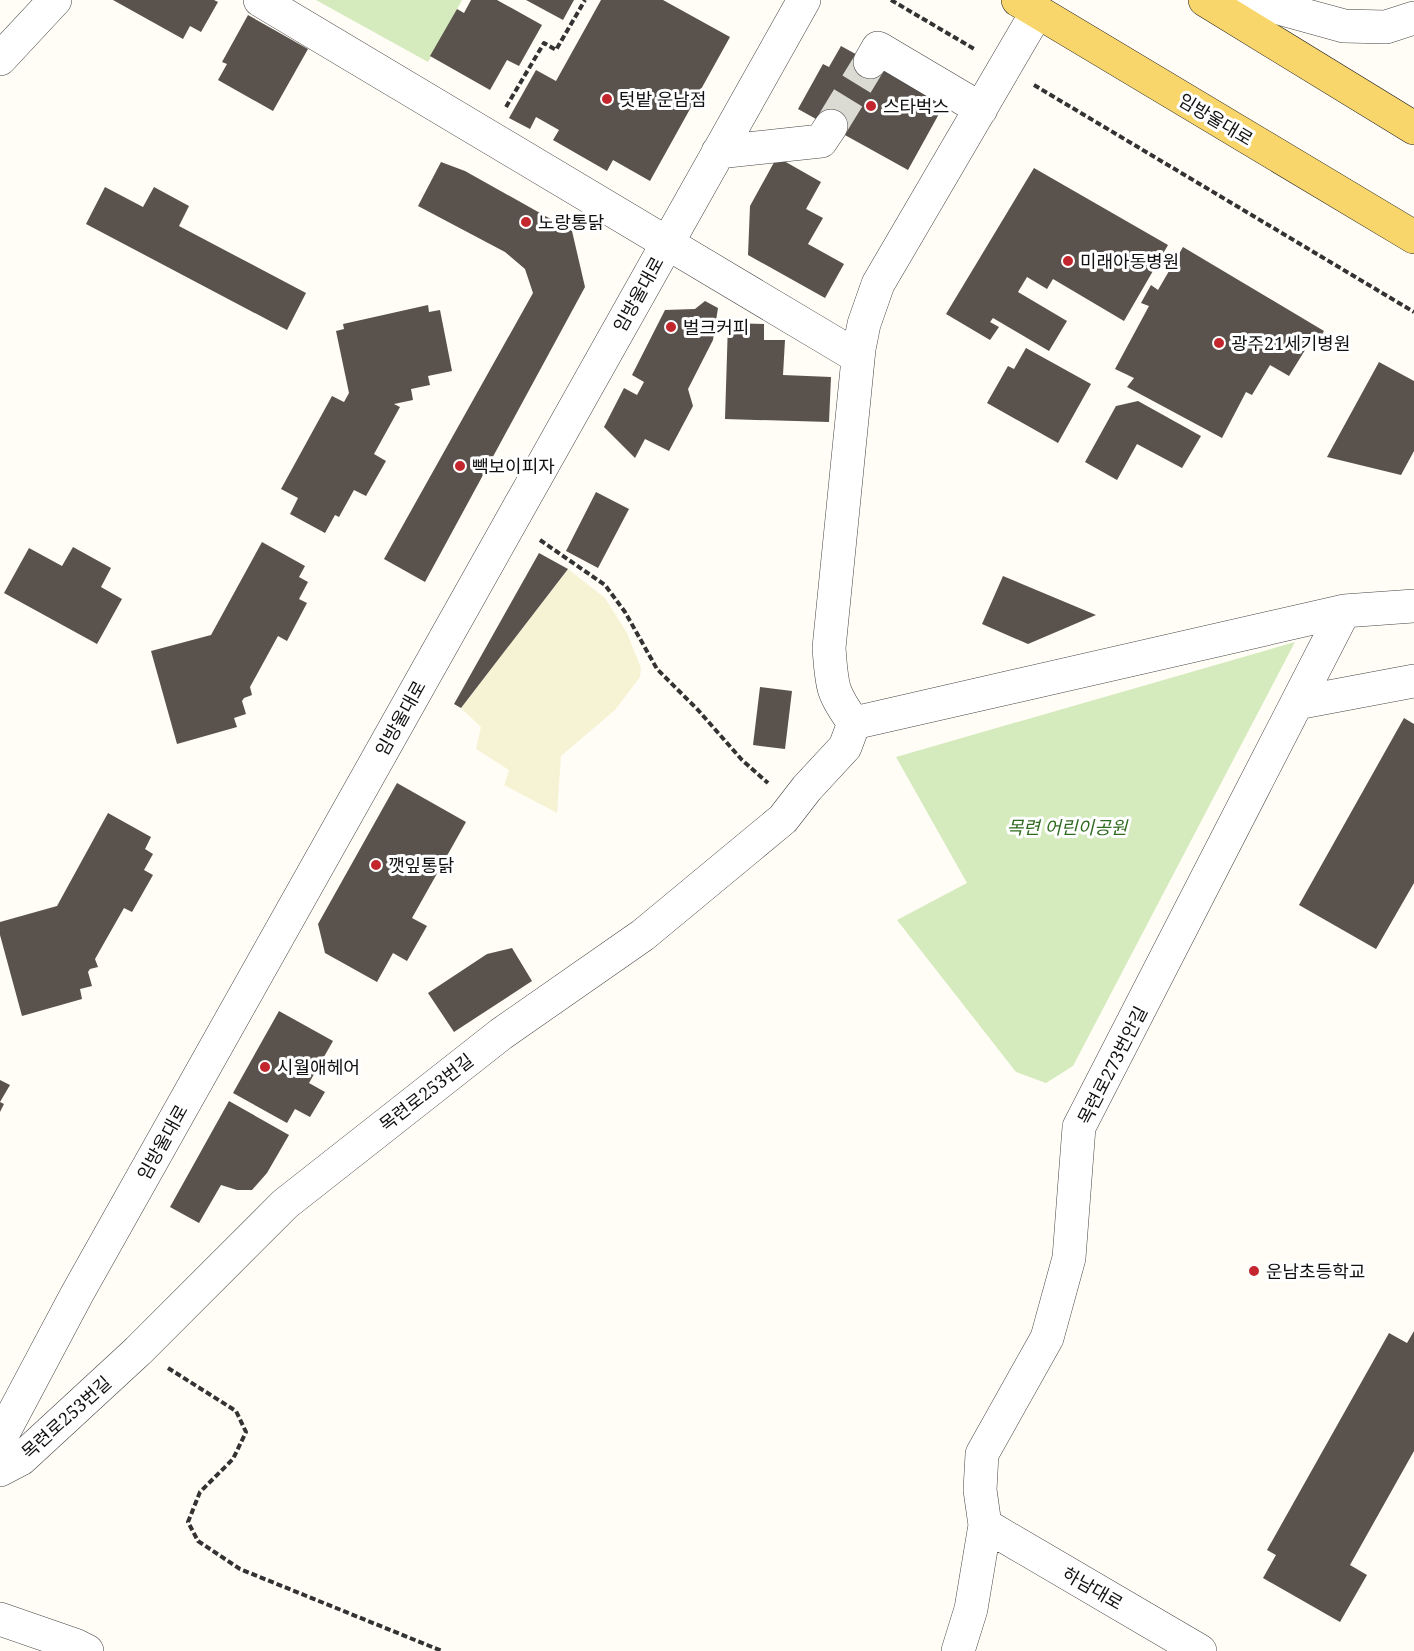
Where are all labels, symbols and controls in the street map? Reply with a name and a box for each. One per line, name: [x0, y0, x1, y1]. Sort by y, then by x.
place label: 텃밭 운남점: [619, 87, 706, 111]
street label: 임방울대로: [1174, 87, 1258, 151]
marker: 텃밭 운남점: [600, 92, 614, 106]
place label: 스타벅스: [883, 94, 949, 118]
marker: 스타벅스: [864, 99, 878, 113]
place label: 노랑통닭: [538, 210, 604, 234]
marker: 노랑통닭: [519, 215, 533, 229]
place label: 미래아동병원: [1080, 249, 1179, 273]
street label: 임방울대로: [607, 252, 669, 336]
marker: 미래아동병원: [1061, 254, 1075, 268]
place label: 벌크커피: [683, 315, 749, 339]
marker: 벌크커피: [664, 320, 678, 334]
place label: 광주21세기병원: [1231, 331, 1350, 355]
marker: 광주21세기병원: [1212, 336, 1226, 350]
place label: 빽보이피자: [472, 454, 555, 478]
marker: 빽보이피자: [453, 459, 467, 473]
street label: 임방울대로: [369, 676, 431, 760]
park label: 목련 어린이공원: [1007, 815, 1129, 839]
place label: 깻잎통닭: [388, 853, 454, 877]
marker: 깻잎통닭: [369, 858, 383, 872]
street label: 목련로273번안길: [1072, 1002, 1152, 1128]
street label: 목련로253번길: [374, 1048, 478, 1136]
place label: 시월애헤어: [277, 1055, 360, 1079]
marker: 시월애헤어: [258, 1060, 272, 1074]
street label: 임방울대로: [131, 1100, 193, 1184]
place label: 운남초등학교: [1266, 1259, 1365, 1283]
marker: 운남초등학교: [1247, 1264, 1261, 1278]
street label: 목련로253번길: [16, 1370, 116, 1464]
street label: 하남대로: [1058, 1561, 1128, 1615]

